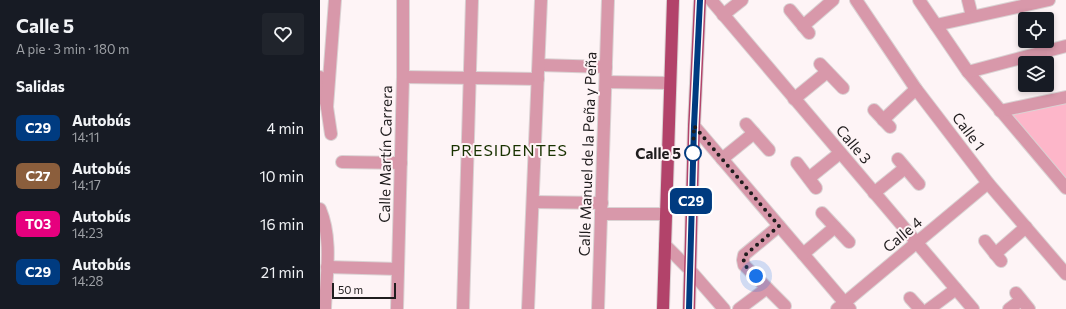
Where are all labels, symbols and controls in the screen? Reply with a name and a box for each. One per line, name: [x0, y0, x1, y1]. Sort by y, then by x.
map controls: [1018, 12, 1054, 92]
button: locate: [1018, 12, 1054, 48]
button: heart: [262, 13, 304, 55]
text: Calle 5: [16, 14, 74, 37]
text: A pie · 3 min · 180 m: [16, 41, 129, 57]
street label: Calle Manuel de la Peña y Peña: [574, 51, 600, 257]
button: layers: [1018, 56, 1054, 92]
text: Salidas: [16, 77, 65, 95]
street label: Calle Martín Carrera: [375, 85, 395, 223]
street label: Calle 1: [949, 108, 989, 154]
text: Autobús: [72, 111, 131, 129]
text: C29: [25, 119, 51, 136]
text: 4 min: [267, 119, 304, 137]
street label: Calle 3: [833, 121, 875, 167]
text: 14:11: [72, 129, 100, 145]
district label: PRESIDENTES: [450, 140, 568, 159]
place label: Calle 5: [635, 144, 681, 162]
marker: Calle 5: [684, 144, 702, 162]
text: Autobús: [72, 159, 131, 177]
text: C27: [25, 167, 51, 184]
text: 10 min: [259, 167, 304, 185]
text: 14:17: [72, 177, 101, 193]
line badge: C29: [668, 188, 714, 214]
text: C29: [678, 192, 704, 209]
text: Autobús: [72, 207, 131, 225]
street label: Calle 4: [879, 212, 925, 256]
text: T03: [25, 215, 51, 232]
text: 16 min: [260, 215, 304, 233]
text: 14:23: [72, 225, 103, 241]
text: Autobús: [72, 255, 131, 273]
text: C29: [25, 263, 51, 280]
text: 21 min: [261, 263, 304, 281]
your location: [746, 266, 766, 286]
text: 14:28: [72, 273, 104, 289]
scale bar: [332, 281, 396, 300]
text: 50 m: [338, 283, 363, 296]

